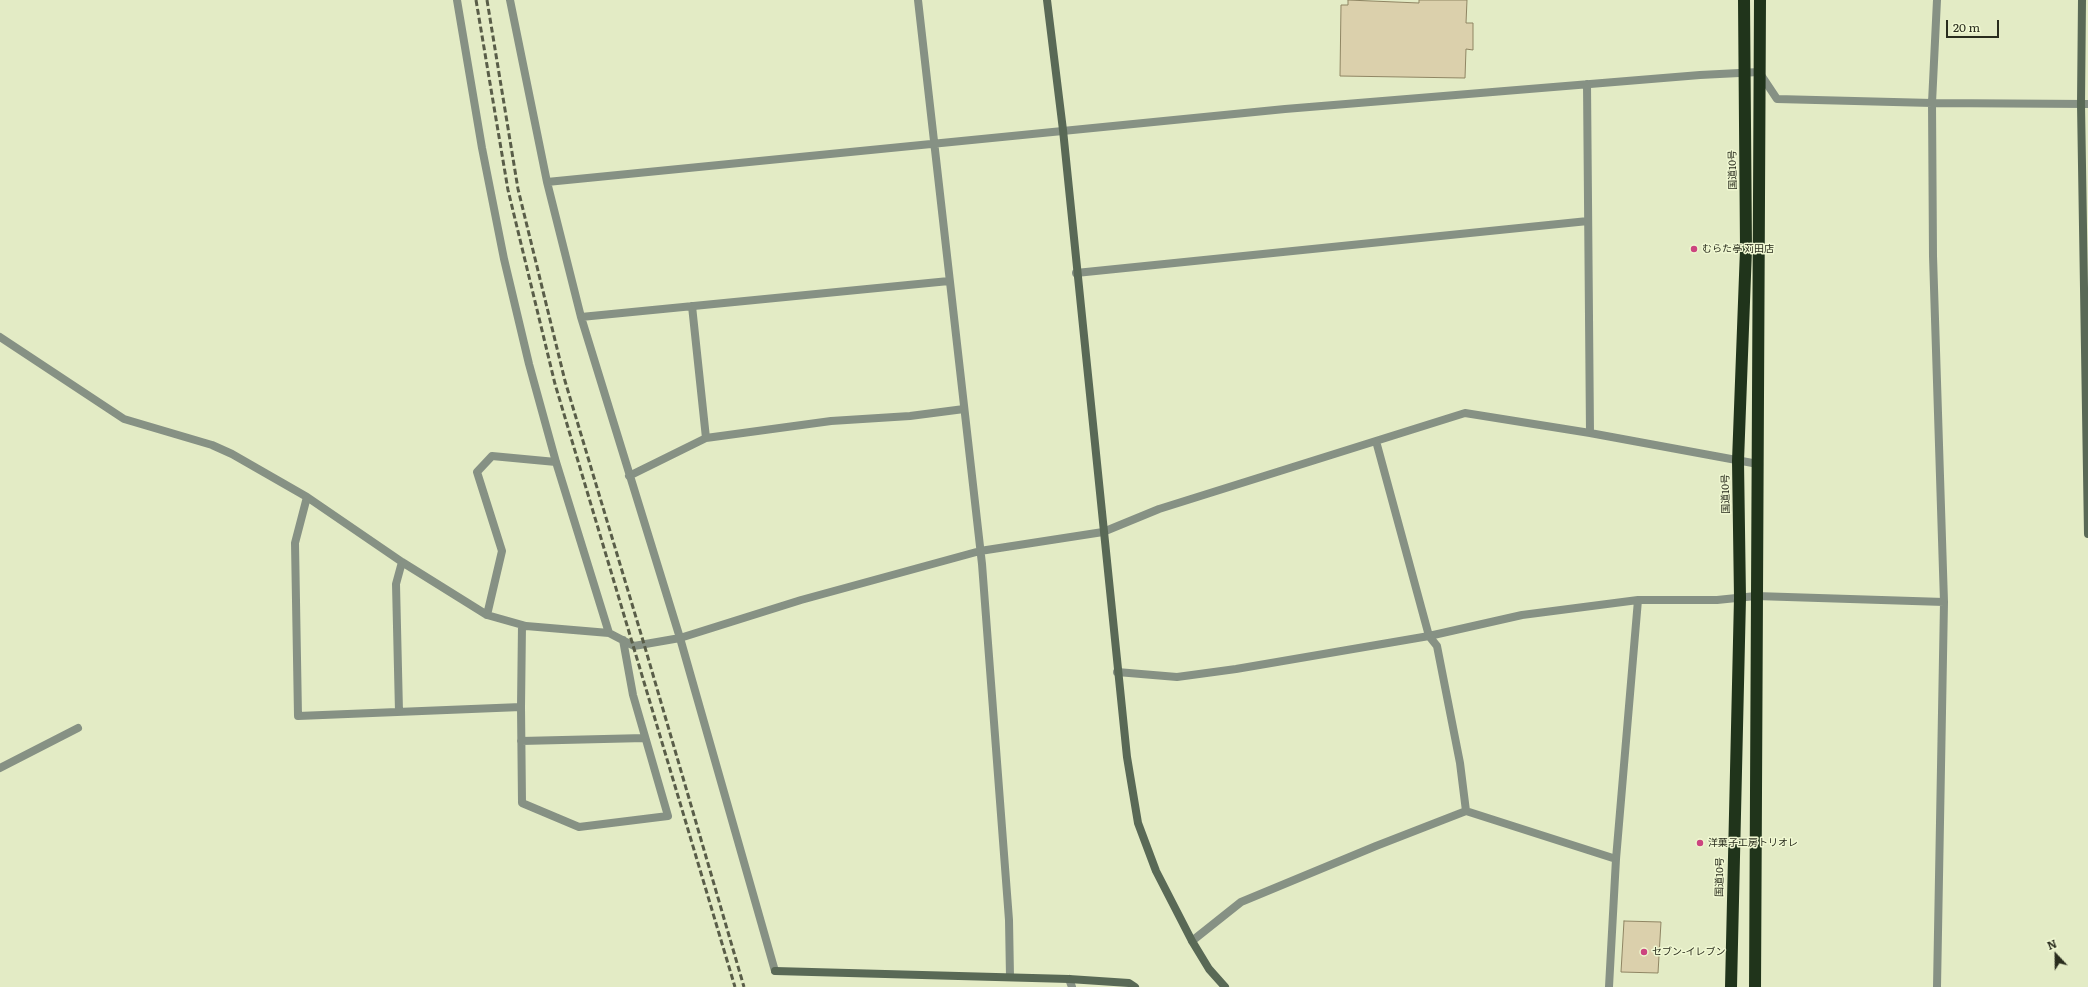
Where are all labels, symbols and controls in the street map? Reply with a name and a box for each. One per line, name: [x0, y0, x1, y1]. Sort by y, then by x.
scale bar: [1948, 12, 2001, 38]
text: 20 m: [1953, 18, 1980, 36]
street label: 国道10号: [1727, 150, 1739, 190]
place label: むらた亭 苅田店: [1702, 243, 1774, 255]
marker: むらた亭 苅田店: [1689, 244, 1699, 254]
street label: 国道10号: [1720, 474, 1732, 514]
place label: 洋菓子工房トリオレ: [1708, 837, 1798, 849]
marker: 洋菓子工房トリオレ: [1695, 838, 1705, 848]
street label: 国道10号: [1714, 857, 1726, 897]
north arrow: [2036, 935, 2076, 975]
text: N: [2044, 935, 2059, 953]
place label: セブン-イレブン: [1652, 946, 1726, 958]
marker: セブン-イレブン: [1639, 947, 1649, 957]

